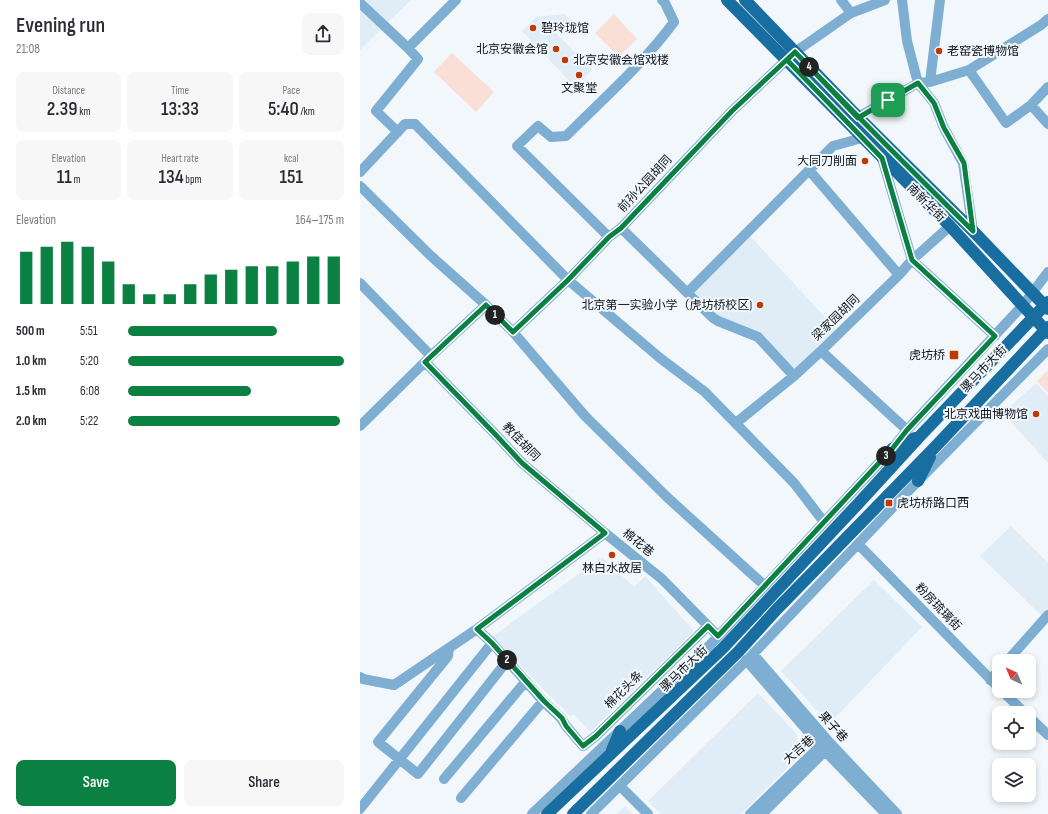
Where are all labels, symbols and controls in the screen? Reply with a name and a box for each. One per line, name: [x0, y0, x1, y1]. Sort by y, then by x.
text: Evening run: [16, 12, 105, 39]
button: share: [302, 13, 344, 55]
place label: 碧玲珑馆: [541, 21, 589, 36]
marker: 碧玲珑馆: [528, 23, 538, 33]
text: 21:08: [16, 41, 40, 57]
place label: 北京安徽会馆: [476, 42, 548, 57]
marker: 北京安徽会馆: [551, 44, 561, 54]
place label: 老窑瓷博物馆: [947, 44, 1019, 59]
marker: 老窑瓷博物馆: [934, 46, 944, 56]
place label: 北京安徽会馆戏楼: [573, 53, 669, 68]
marker: 北京安徽会馆戏楼: [560, 55, 570, 65]
pin: 4: [799, 57, 819, 77]
text: 4: [806, 60, 812, 73]
marker: 文聚堂: [574, 70, 584, 80]
place label: 文聚堂: [561, 81, 597, 96]
pin: [871, 83, 905, 117]
text: Distance: [52, 84, 85, 97]
text: Time: [171, 84, 189, 97]
text: Pace: [283, 84, 300, 97]
icon: arrive: [877, 89, 899, 111]
text: 2.39: [47, 97, 78, 121]
text: 13:33: [161, 97, 199, 121]
text: 5:40: [268, 97, 299, 121]
text: km: [78, 105, 91, 118]
text: /km: [299, 105, 315, 118]
text: Elevation: [52, 152, 86, 165]
text: Heart rate: [161, 152, 199, 165]
text: kcal: [284, 152, 299, 165]
street label: 前孙公园胡同: [615, 153, 675, 215]
place label: 大同刀削面: [797, 154, 857, 169]
marker: 大同刀削面: [860, 156, 870, 166]
text: 11: [57, 165, 72, 189]
text: 134: [158, 165, 184, 189]
text: 151: [280, 165, 303, 189]
text: m: [72, 173, 81, 186]
text: bpm: [184, 173, 202, 186]
street label: 南新华街: [904, 181, 948, 225]
text: Elevation: [16, 212, 56, 228]
text: 164–175 m: [296, 212, 344, 228]
street label: 梁家园胡同: [809, 292, 863, 344]
place label: 北京第一实验小学（虎坊桥校区): [581, 298, 752, 313]
marker: 北京第一实验小学（虎坊桥校区): [755, 300, 765, 310]
pin: 1: [485, 305, 505, 325]
text: 1: [493, 308, 497, 321]
text: 500 m: [16, 323, 45, 339]
text: 5:51: [80, 323, 97, 339]
street label: 骡马市大街: [958, 342, 1010, 396]
place label: 虎坊桥: [909, 348, 945, 363]
marker: 虎坊桥: [948, 349, 960, 361]
text: 1.0 km: [16, 353, 46, 369]
text: 5:20: [80, 353, 99, 369]
text: 1.5 km: [16, 383, 46, 399]
text: 6:08: [80, 383, 100, 399]
place label: 北京戏曲博物馆: [944, 407, 1028, 422]
marker: 北京戏曲博物馆: [1031, 409, 1041, 419]
text: 2.0 km: [16, 413, 47, 429]
text: 5:22: [80, 413, 98, 429]
street label: 教佳胡同: [499, 420, 543, 464]
pin: 3: [876, 446, 896, 466]
text: 3: [884, 449, 888, 462]
place label: 虎坊桥路口西: [897, 496, 969, 511]
marker: 虎坊桥路口西: [884, 498, 894, 508]
street label: 棉花巷: [619, 526, 657, 560]
marker: 林白水故居: [607, 550, 617, 560]
place label: 林白水故居: [582, 561, 642, 576]
street label: 粉房琉璃街: [912, 580, 964, 634]
street label: 骡马市大街: [657, 643, 711, 695]
pin: 2: [497, 650, 517, 670]
text: 2: [505, 653, 509, 666]
north arrow: [992, 654, 1036, 698]
map controls: [992, 654, 1036, 802]
street label: 棉花头条: [602, 668, 646, 712]
button: locate: [992, 706, 1036, 750]
street label: 果子巷: [815, 709, 851, 745]
street label: 大吉巷: [780, 733, 818, 767]
button: layers: [992, 758, 1036, 802]
button: Save: [16, 760, 176, 806]
button: Share: [184, 760, 344, 806]

